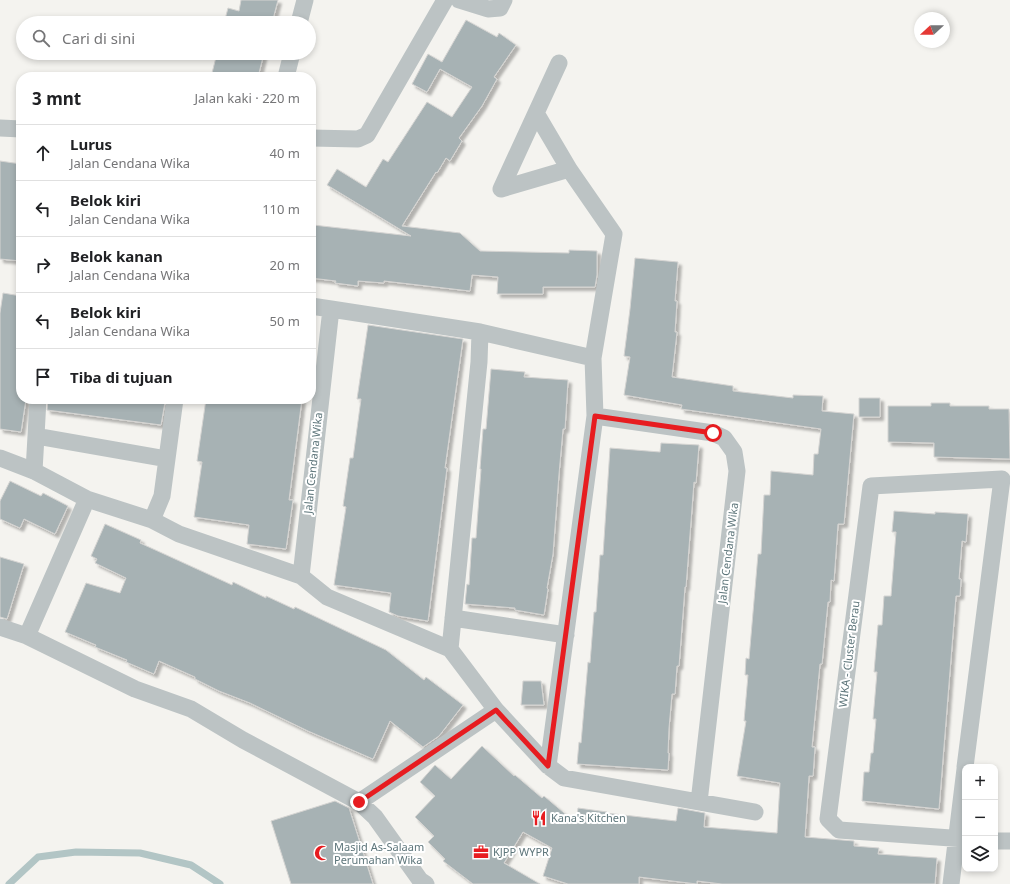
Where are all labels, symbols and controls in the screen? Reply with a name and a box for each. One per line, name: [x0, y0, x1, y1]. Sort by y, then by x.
north arrow: [914, 12, 950, 48]
search box: [16, 16, 316, 60]
icon: search: [30, 27, 52, 49]
text: Cari di sini: [62, 28, 135, 48]
text: 3 mnt: [32, 87, 81, 110]
text: Jalan kaki · 220 m: [194, 89, 300, 107]
text: Lurus: [70, 134, 112, 154]
icon: ahead: [32, 142, 54, 164]
text: 40 m: [270, 144, 300, 162]
text: Jalan Cendana Wika: [70, 154, 190, 172]
text: Belok kiri: [70, 190, 141, 210]
icon: left: [32, 198, 54, 220]
text: 110 m: [262, 200, 300, 218]
text: Jalan Cendana Wika: [70, 210, 190, 228]
text: Belok kanan: [70, 246, 163, 266]
icon: right: [32, 254, 54, 276]
text: 20 m: [270, 256, 300, 274]
text: Jalan Cendana Wika: [70, 266, 190, 284]
text: Belok kiri: [70, 302, 141, 322]
icon: left: [32, 310, 54, 332]
text: 50 m: [270, 312, 300, 330]
text: Jalan Cendana Wika: [70, 322, 190, 340]
icon: arrive: [32, 366, 54, 388]
text: Tiba di tujuan: [70, 367, 173, 387]
street label: Jalan Cendana Wika: [300, 412, 325, 515]
route start: [704, 424, 722, 442]
street label: Jalan Cendana Wika: [714, 502, 741, 605]
street label: WIKA - Cluster Berau: [835, 600, 862, 708]
map controls: [962, 764, 998, 872]
button: +: [962, 764, 998, 800]
route end: [350, 793, 368, 811]
button: −: [962, 800, 998, 836]
restaurant icon: Kana's Kitchen: [530, 809, 548, 827]
place label: Kana's Kitchen: [551, 810, 626, 825]
button: layers: [962, 836, 998, 872]
place label: Masjid As-Salaam Perumahan Wika: [334, 839, 424, 867]
office icon: KJPP WYPR: [472, 843, 490, 861]
mosque icon: Masjid As-Salaam Perumahan Wika: [313, 844, 331, 862]
place label: KJPP WYPR: [493, 844, 549, 859]

